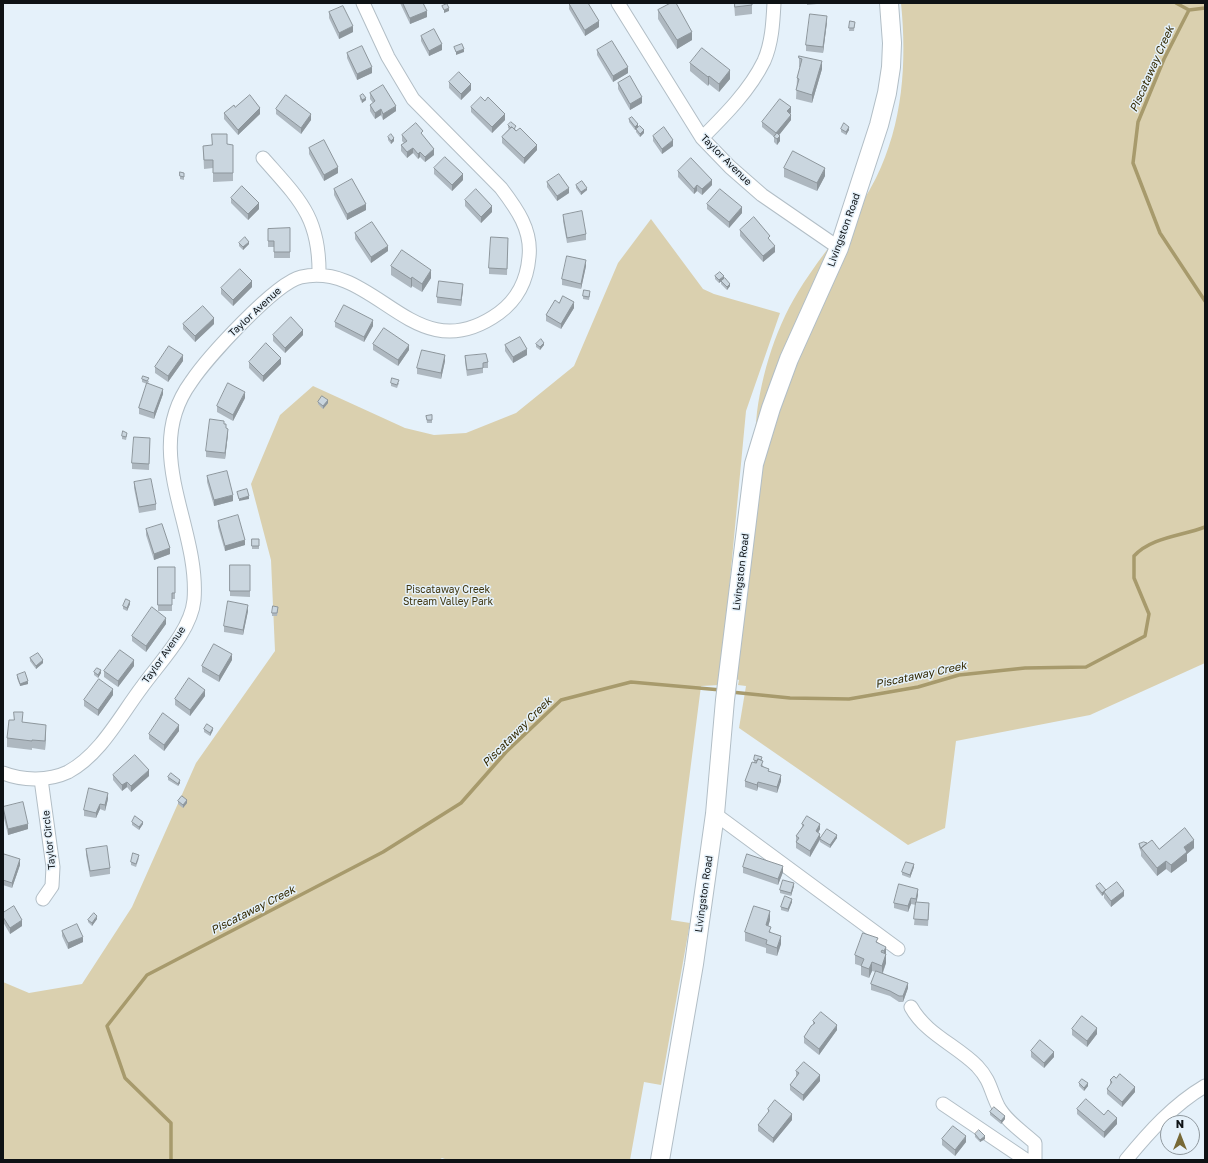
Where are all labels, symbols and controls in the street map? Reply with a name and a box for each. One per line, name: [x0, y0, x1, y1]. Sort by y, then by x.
water label: Piscataway Creek: [1127, 24, 1177, 114]
street label: Taylor Avenue: [698, 132, 754, 188]
street label: Livingston Road: [825, 192, 863, 268]
street label: Taylor Avenue: [226, 285, 284, 339]
street label: Livingston Road: [730, 533, 752, 611]
park label: Piscataway Creek Stream Valley Park: [403, 584, 493, 608]
street label: Taylor Avenue: [140, 624, 188, 686]
water label: Piscataway Creek: [874, 659, 968, 691]
water label: Piscataway Creek: [480, 695, 554, 769]
street label: Taylor Circle: [40, 810, 58, 870]
street label: Livingston Road: [693, 855, 715, 933]
water label: Piscataway Creek: [209, 883, 297, 937]
north arrow: [1160, 1115, 1200, 1155]
text: N: [1176, 1117, 1184, 1130]

